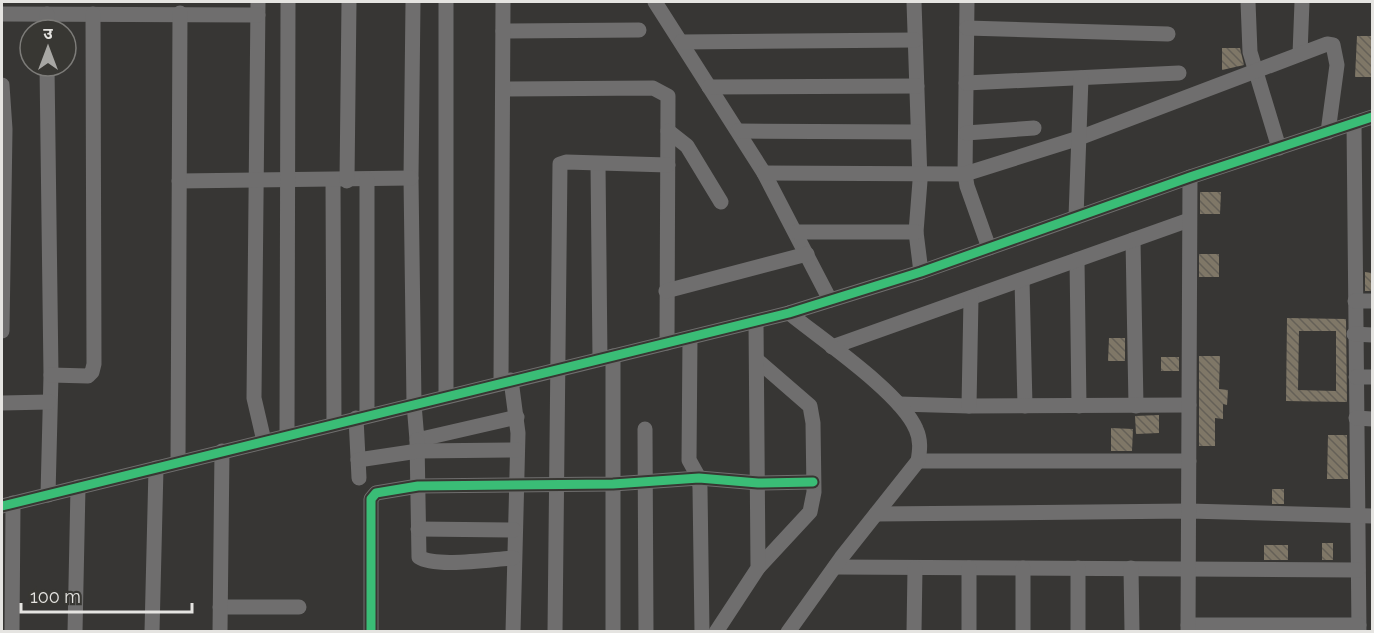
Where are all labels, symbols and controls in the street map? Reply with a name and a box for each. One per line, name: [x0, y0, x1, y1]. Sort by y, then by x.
north arrow: [18, 18, 78, 78]
text: उ: [43, 24, 53, 43]
scale bar: [21, 576, 192, 614]
text: 100 m: [30, 586, 81, 607]

